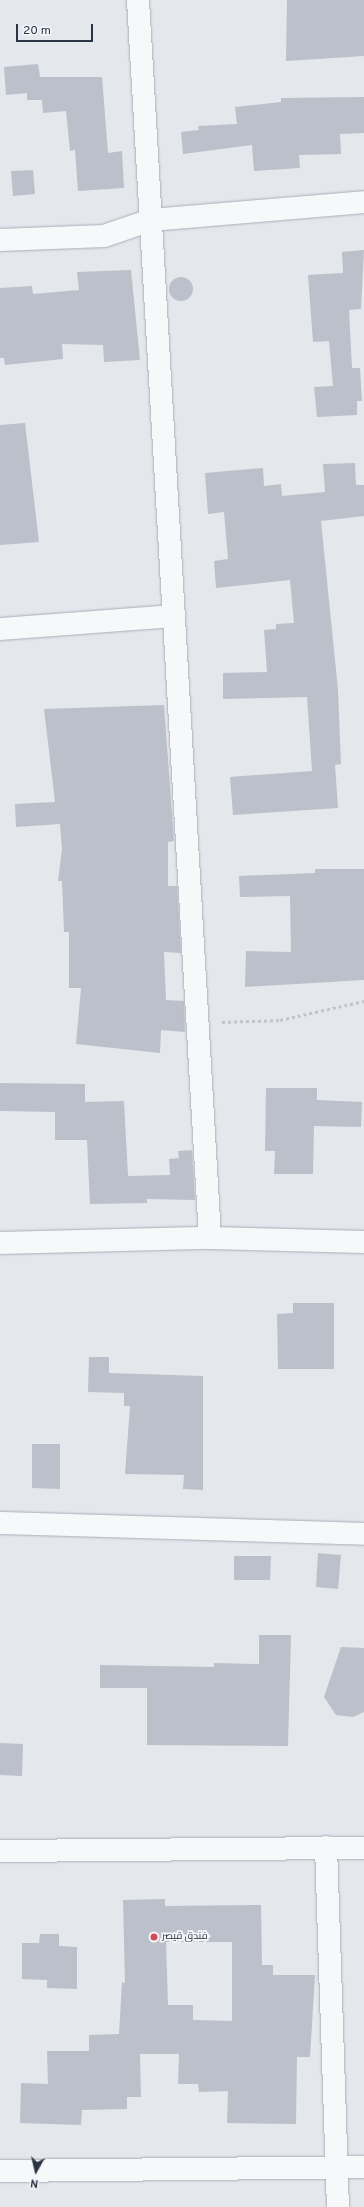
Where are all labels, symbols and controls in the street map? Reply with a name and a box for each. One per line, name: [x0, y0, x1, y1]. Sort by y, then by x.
scale bar: [18, 16, 95, 42]
text: 20 m: [23, 23, 51, 39]
place label: فندق قيصر: [162, 1931, 208, 1943]
marker: فندق قيصر: [149, 1932, 159, 1942]
north arrow: [16, 2151, 56, 2191]
text: N: [29, 2175, 39, 2190]

